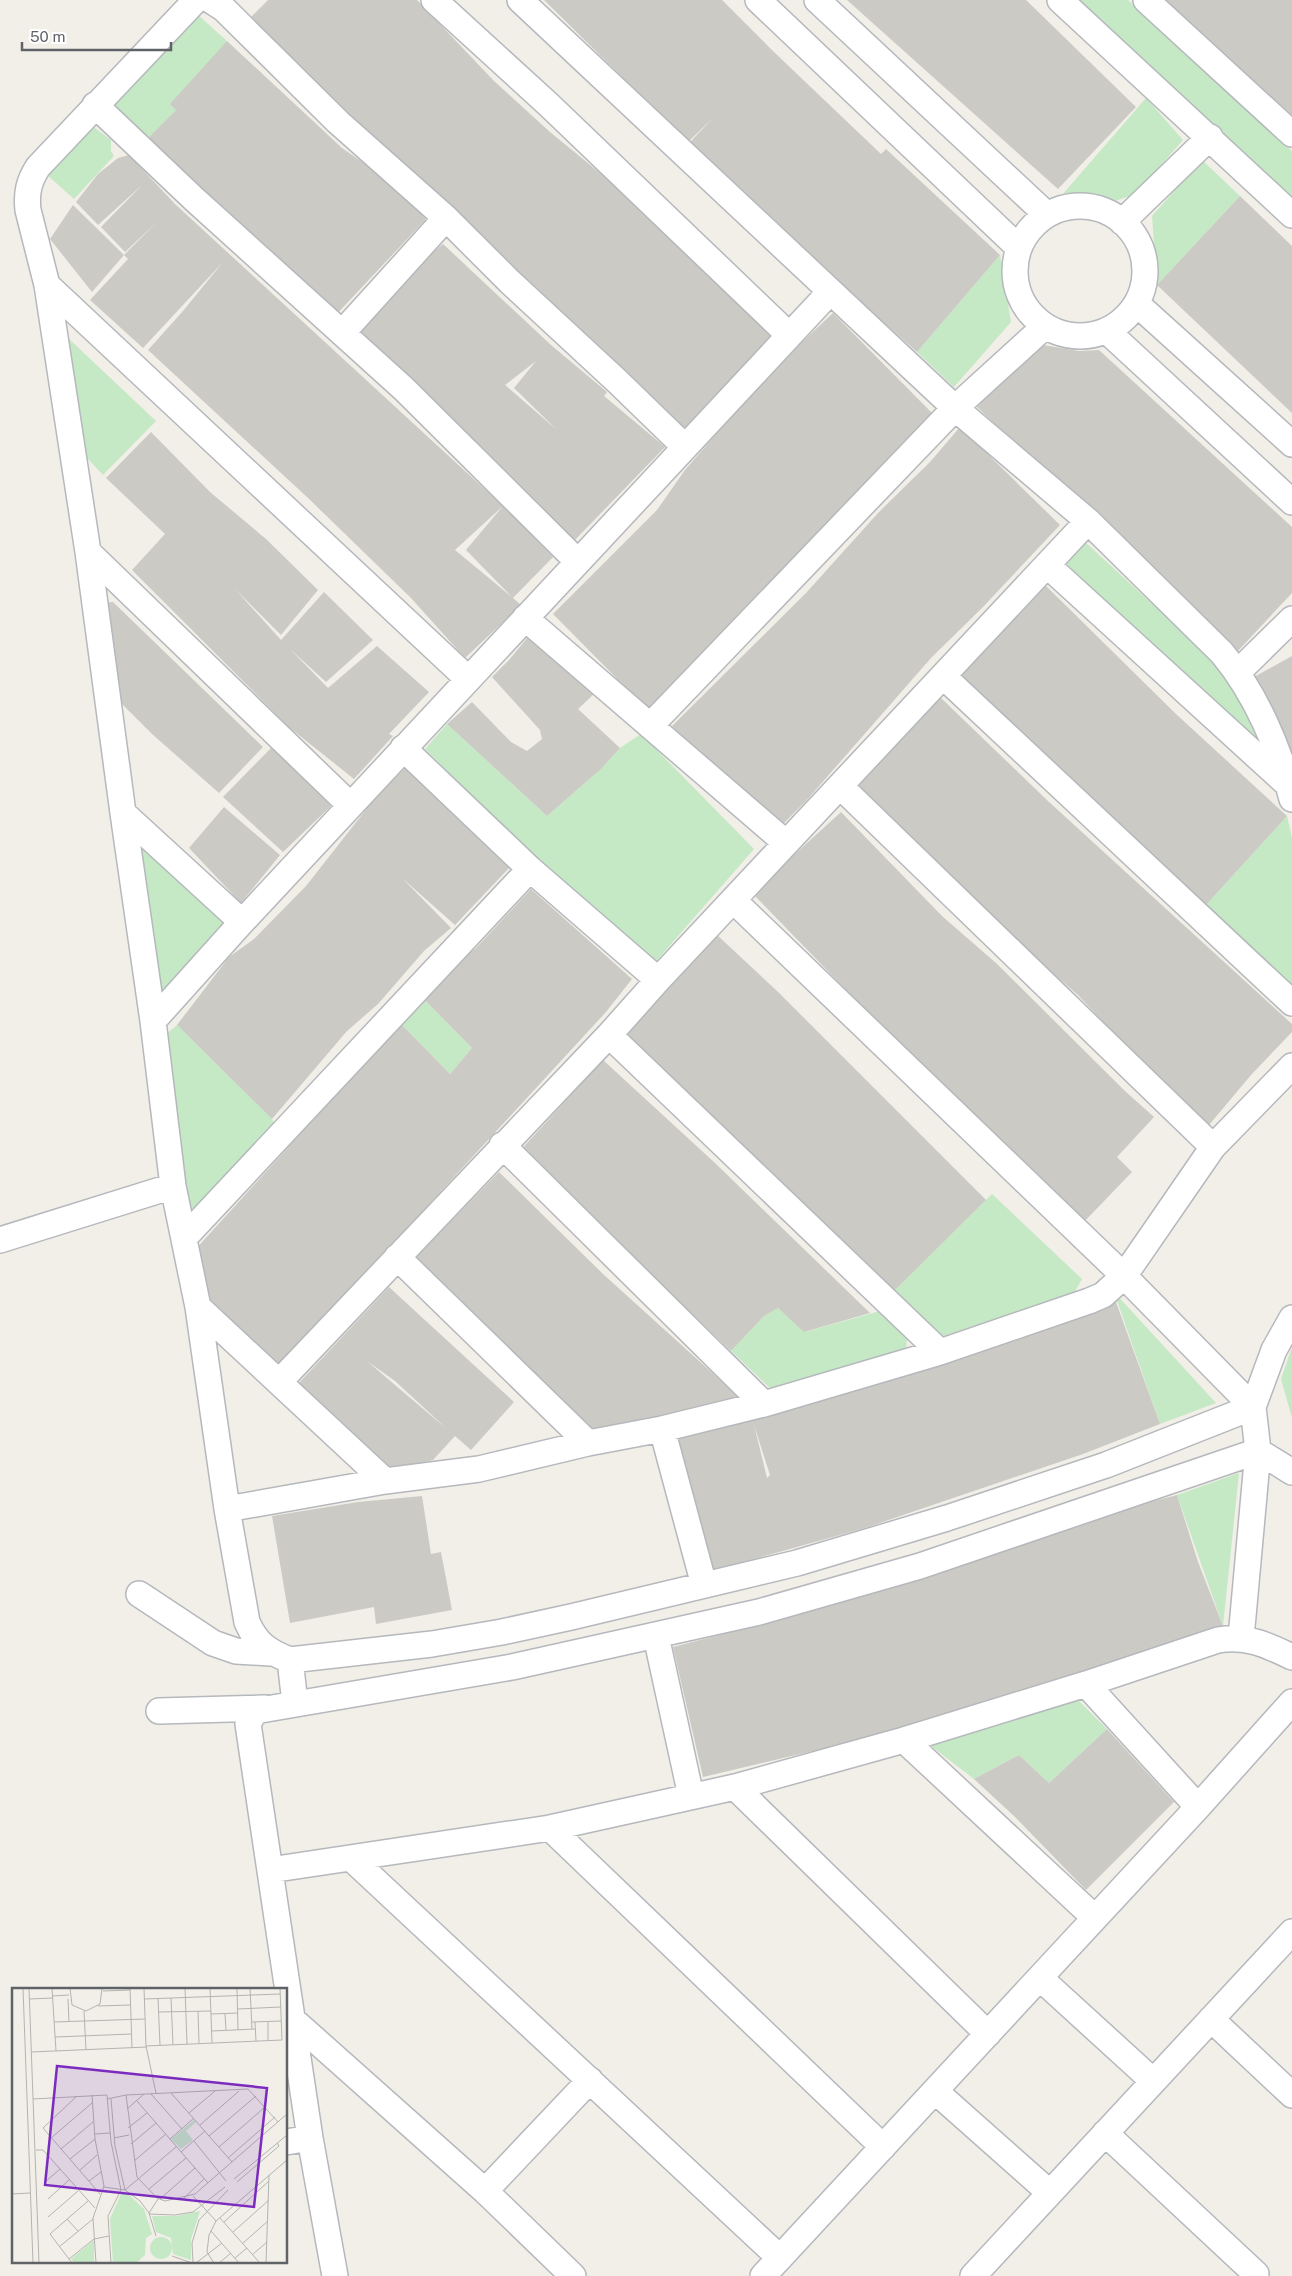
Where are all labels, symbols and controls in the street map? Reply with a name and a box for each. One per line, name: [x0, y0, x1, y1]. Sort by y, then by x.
scale bar: [22, 20, 171, 52]
text: 50 m: [30, 28, 65, 45]
inset map: [12, 1988, 288, 2264]

